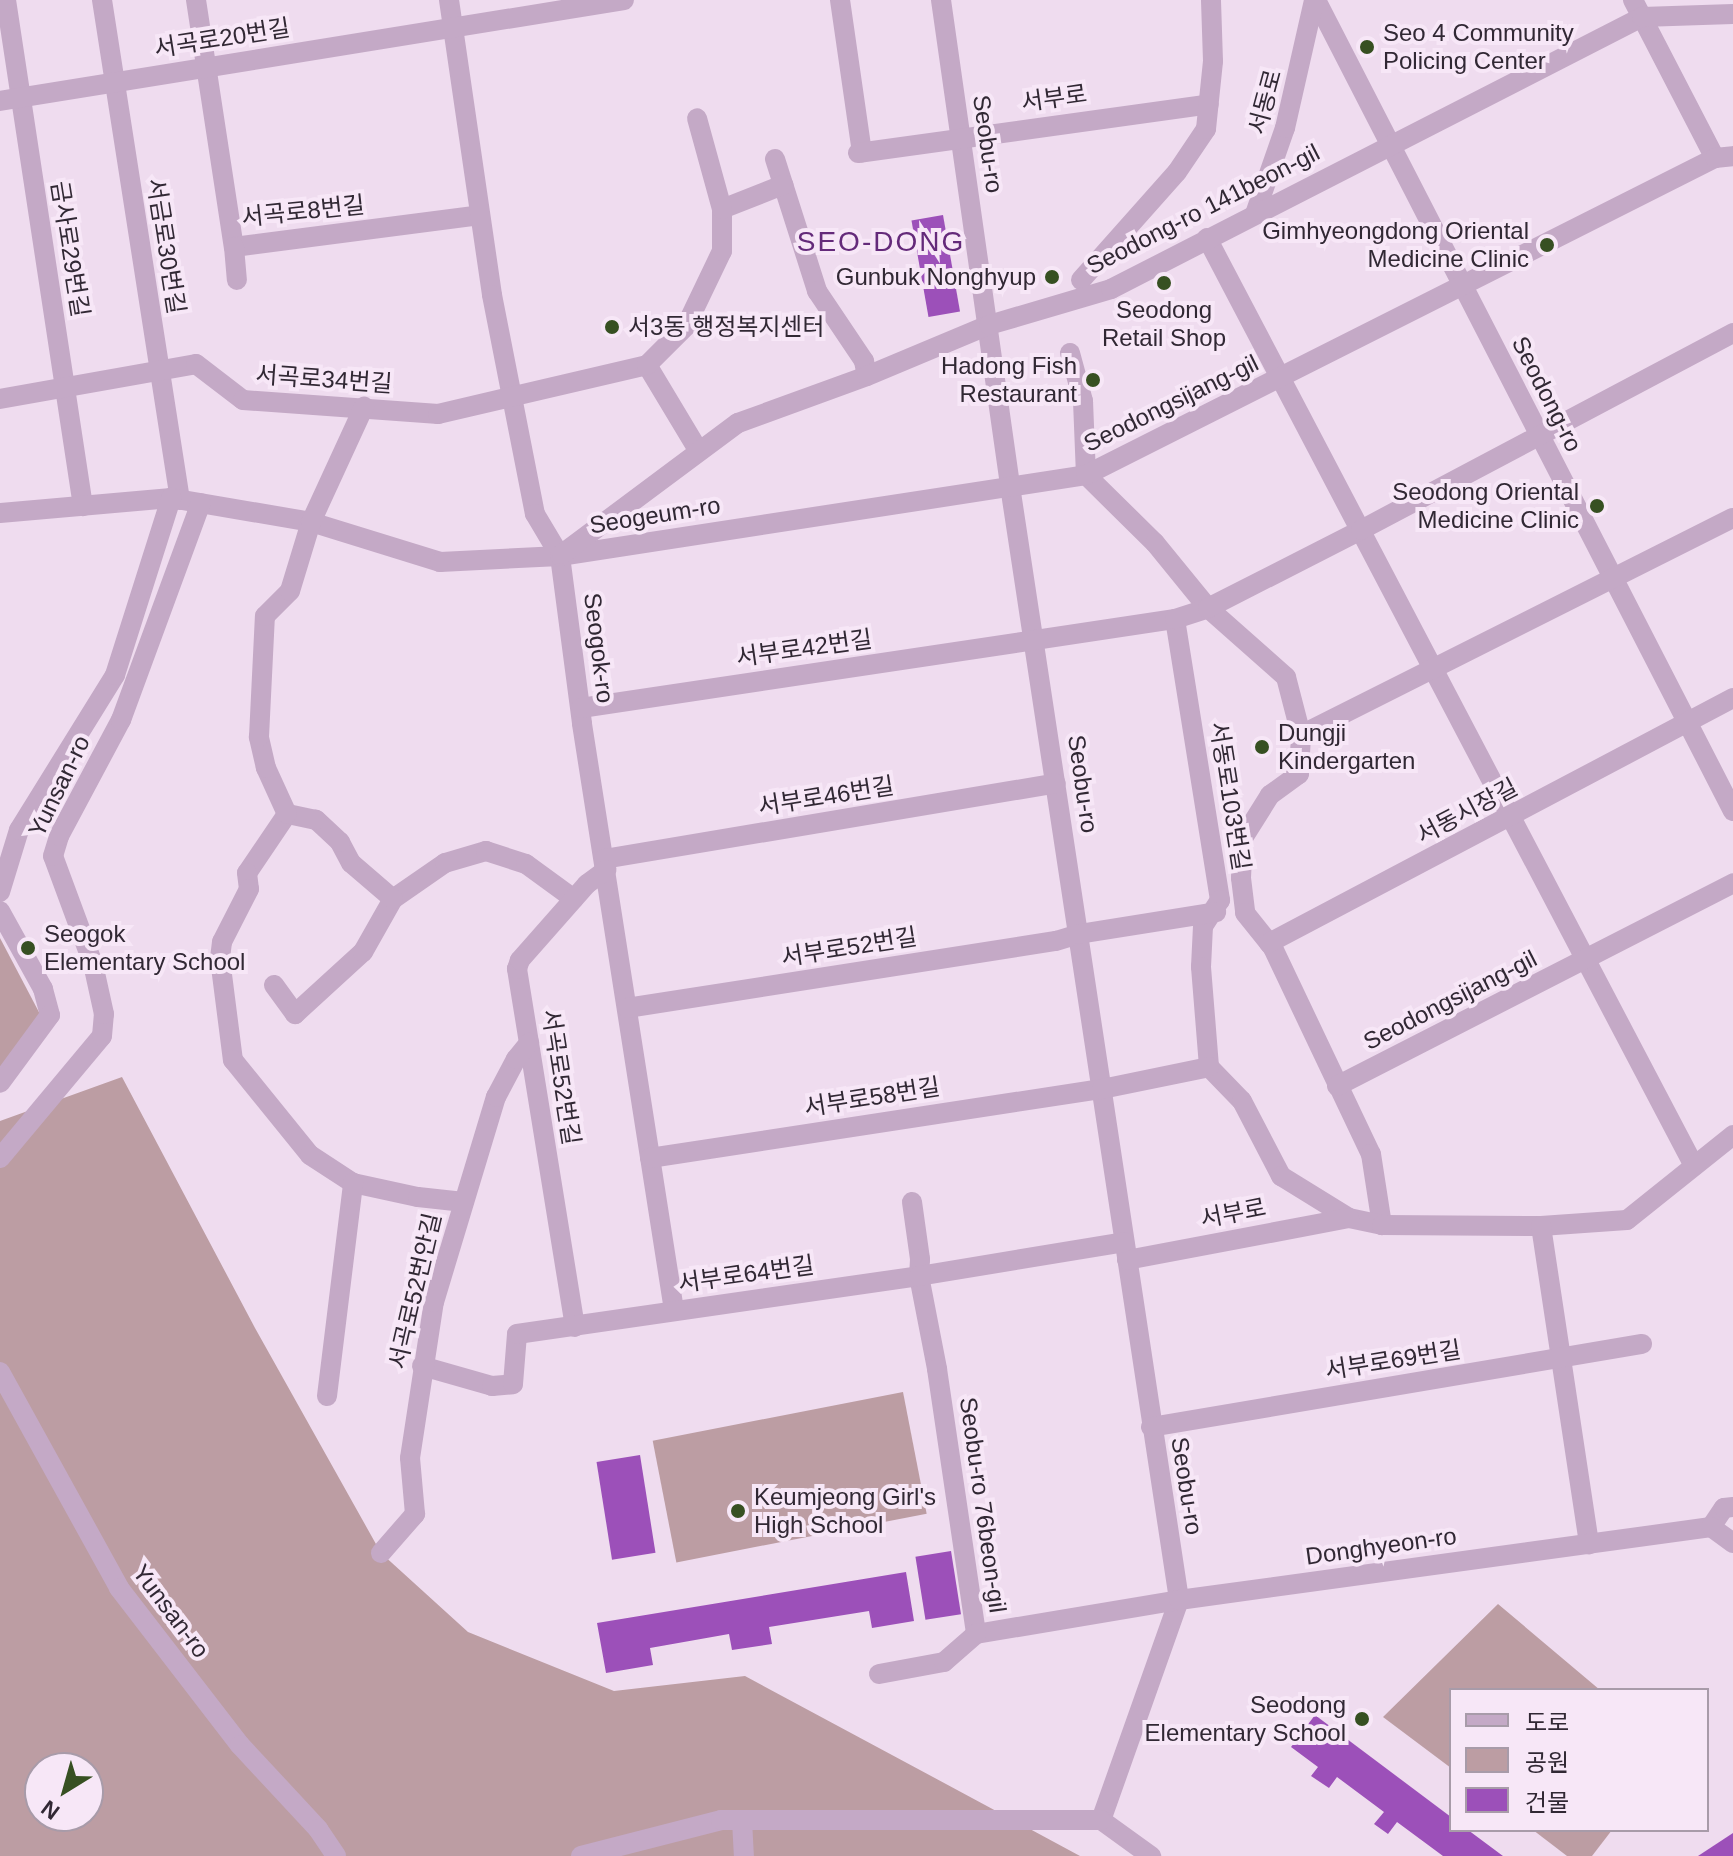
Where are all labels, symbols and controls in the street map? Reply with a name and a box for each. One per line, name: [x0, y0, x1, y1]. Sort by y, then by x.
street label: 서곡로20번길: [152, 13, 292, 63]
place label: Seo 4 Community Policing Center: [1383, 19, 1574, 75]
marker: Seo 4 Community Policing Center: [1358, 38, 1376, 56]
street label: 서동로: [1243, 66, 1287, 138]
street label: 서부로: [1019, 79, 1089, 117]
street label: Seobu-ro: [967, 93, 1009, 195]
street label: Seodong-ro 141beon-gil: [1082, 138, 1324, 280]
street label: 서금로30번길: [141, 176, 191, 316]
street label: 금사로29번길: [45, 179, 95, 319]
street label: 서곡로8번길: [240, 190, 366, 232]
place label: Gimhyeongdong Oriental Medicine Clinic: [1262, 217, 1529, 273]
district label: SEO-DONG: [797, 225, 965, 259]
marker: Gimhyeongdong Oriental Medicine Clinic: [1536, 234, 1558, 256]
place label: Gunbuk Nonghyup: [836, 263, 1036, 291]
marker: Gunbuk Nonghyup: [1043, 268, 1061, 286]
marker: Seodong Retail Shop: [1155, 274, 1173, 292]
place label: Seodong Retail Shop: [1102, 296, 1226, 352]
place label: 서3동 행정복지센터: [628, 313, 825, 341]
marker: 서3동 행정복지센터: [603, 318, 621, 336]
street label: Seodong-ro: [1506, 332, 1588, 456]
street label: Seodongsijang-gil: [1079, 348, 1263, 458]
place label: Hadong Fish Restaurant: [941, 352, 1077, 408]
street label: 서곡로34번길: [255, 360, 393, 398]
marker: Hadong Fish Restaurant: [1084, 371, 1102, 389]
place label: Seodong Oriental Medicine Clinic: [1392, 478, 1579, 534]
street label: Seogeum-ro: [588, 490, 722, 540]
marker: Seodong Oriental Medicine Clinic: [1586, 495, 1608, 517]
street label: Seogok-ro: [578, 591, 620, 705]
street label: 서부로42번길: [734, 624, 874, 672]
street label: 서동로103번길: [1204, 719, 1256, 873]
place label: Dungji Kindergarten: [1278, 719, 1415, 775]
street label: Yunsan-ro: [22, 731, 96, 841]
street label: Seobu-ro: [1062, 733, 1104, 835]
marker: Dungji Kindergarten: [1253, 738, 1271, 756]
street label: 서부로46번길: [756, 771, 896, 821]
street label: 서동시장길: [1412, 772, 1522, 850]
place label: Seogok Elementary School: [44, 920, 245, 976]
street label: 서부로52번길: [779, 922, 919, 972]
marker: Seogok Elementary School: [19, 939, 37, 957]
street label: Seodongsijang-gil: [1358, 944, 1542, 1056]
street label: 서곡로52번길: [536, 1007, 586, 1147]
street label: 서부로58번길: [802, 1072, 942, 1122]
street label: 서부로: [1198, 1193, 1268, 1233]
street label: 서곡로52번안길: [383, 1210, 447, 1372]
street label: 서부로64번길: [676, 1250, 816, 1298]
street label: 서부로69번길: [1323, 1335, 1463, 1385]
street label: Seobu-ro 76beon-gil: [954, 1395, 1012, 1615]
street label: Seobu-ro: [1165, 1435, 1209, 1537]
place label: Keumjeong Girl's High School: [754, 1483, 936, 1539]
marker: Keumjeong Girl's High School: [729, 1502, 747, 1520]
street label: Donghyeon-ro: [1304, 1521, 1458, 1571]
street label: Yunsan-ro: [127, 1559, 215, 1663]
legend: [1449, 1688, 1709, 1832]
place label: Seodong Elementary School: [1145, 1691, 1346, 1747]
text: 도로: [1525, 1709, 1569, 1736]
marker: Seodong Elementary School: [1353, 1710, 1371, 1728]
text: 공원: [1525, 1749, 1569, 1776]
north arrow: [24, 1752, 104, 1832]
text: 건물: [1525, 1789, 1569, 1816]
text: N: [37, 1795, 64, 1825]

